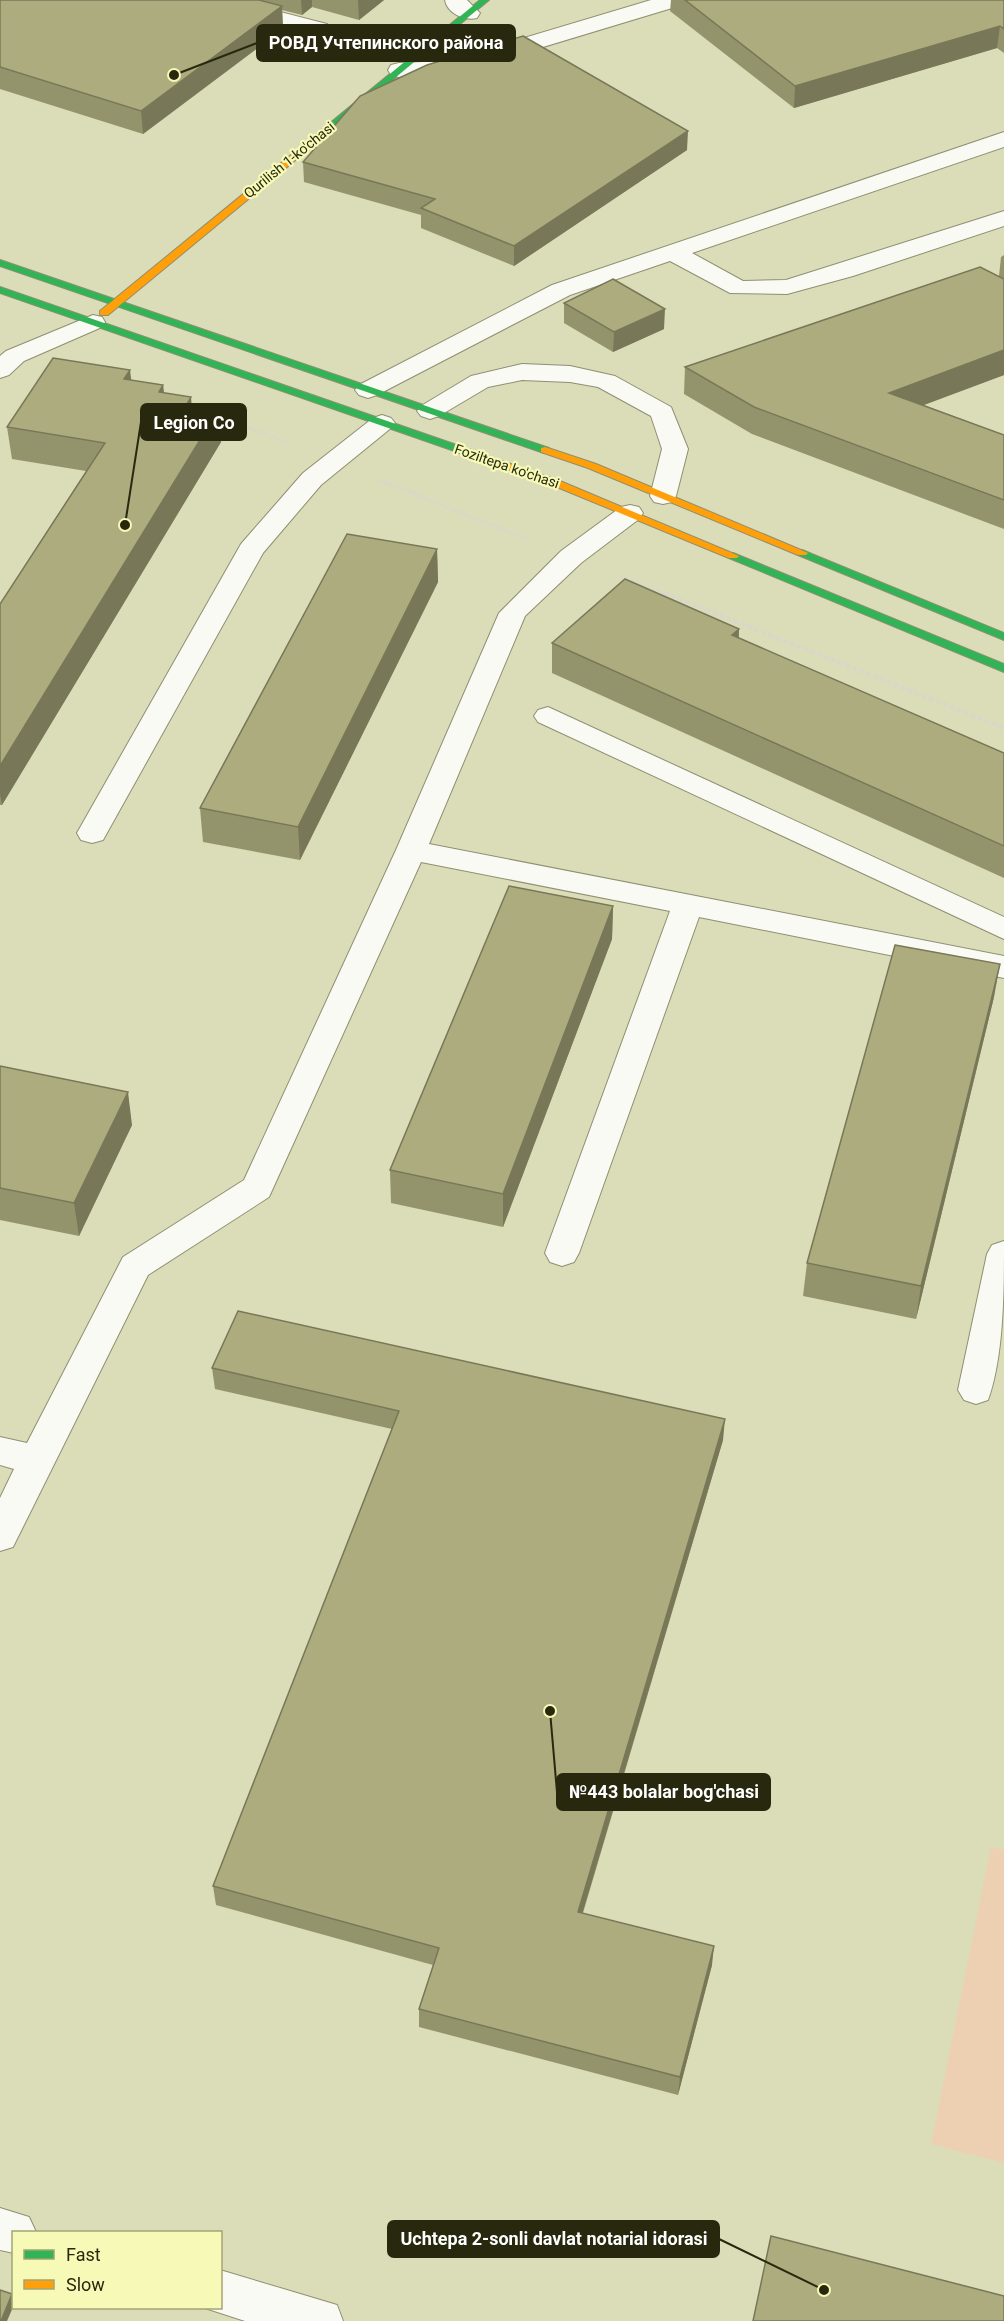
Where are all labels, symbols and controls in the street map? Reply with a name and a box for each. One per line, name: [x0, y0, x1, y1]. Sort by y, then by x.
callout: РОВД Учтепинского района: [257, 25, 515, 61]
text: РОВД Учтепинского района: [269, 32, 504, 53]
street label: Qurilish 1-ko'chasi: [240, 119, 338, 201]
callout: Legion Co: [141, 404, 246, 440]
text: Legion Co: [153, 412, 235, 433]
street label: Foziltepa ko'chasi: [453, 441, 561, 491]
callout: №443 bolalar bog'chasi: [557, 1774, 770, 1810]
text: №443 bolalar bog'chasi: [569, 1781, 759, 1802]
callout: Uchtepa 2-sonli davlat notarial idorasi: [388, 2221, 719, 2257]
text: Uchtepa 2-sonli davlat notarial idorasi: [400, 2228, 708, 2249]
legend: [12, 2231, 222, 2309]
text: Fast: [66, 2244, 101, 2265]
text: Slow: [66, 2274, 105, 2295]

